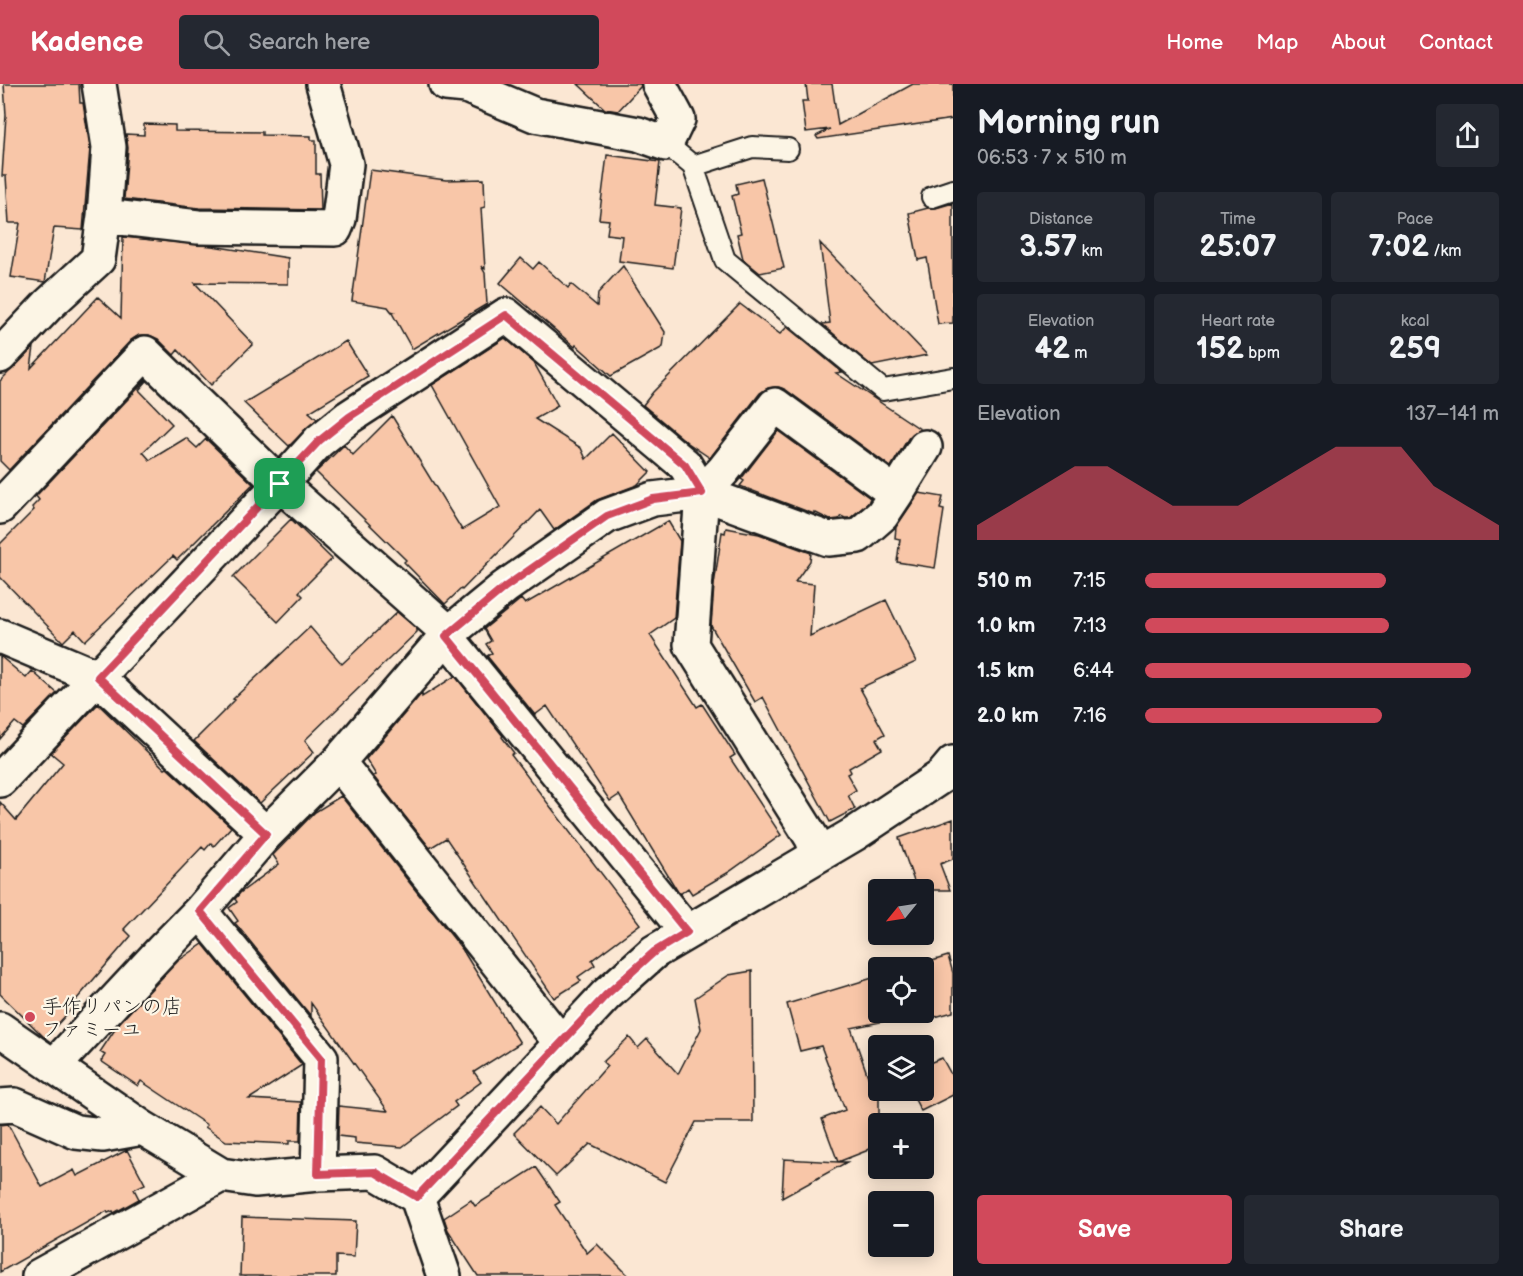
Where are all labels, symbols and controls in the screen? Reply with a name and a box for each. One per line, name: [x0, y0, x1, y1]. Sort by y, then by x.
search box: [179, 15, 599, 69]
text: Kadence: [30, 26, 143, 59]
icon: search: [200, 26, 233, 59]
text: Search here: [248, 29, 370, 56]
text: Home: [1166, 30, 1223, 55]
text: Map: [1256, 30, 1298, 55]
text: About: [1331, 30, 1386, 55]
text: Contact: [1419, 30, 1493, 55]
text: Morning run: [977, 103, 1160, 143]
button: share: [1436, 104, 1499, 167]
text: 06:53 · 7 × 510 m: [977, 146, 1127, 170]
text: Distance: [1029, 210, 1093, 229]
text: Time: [1220, 210, 1256, 229]
text: Pace: [1397, 210, 1433, 229]
text: 3.57: [1019, 229, 1077, 265]
text: 25:07: [1199, 229, 1277, 265]
text: 7:02: [1368, 229, 1429, 265]
text: km: [1077, 242, 1103, 261]
text: /km: [1429, 242, 1462, 261]
text: Elevation: [1028, 312, 1094, 331]
text: Heart rate: [1201, 312, 1275, 331]
text: kcal: [1401, 312, 1429, 331]
text: 42: [1034, 331, 1070, 367]
text: 152: [1196, 331, 1244, 367]
text: 259: [1389, 331, 1441, 367]
text: m: [1070, 344, 1088, 363]
text: bpm: [1244, 344, 1280, 363]
text: Elevation: [977, 402, 1060, 426]
text: 137–141 m: [1406, 402, 1499, 426]
pin: [254, 458, 305, 509]
icon: arrive: [263, 467, 296, 500]
text: 510 m: [977, 569, 1032, 593]
text: 7:15: [1073, 569, 1106, 593]
text: 1.0 km: [977, 614, 1035, 638]
text: 7:13: [1073, 614, 1107, 638]
text: 1.5 km: [977, 659, 1034, 683]
text: 6:44: [1073, 659, 1114, 683]
text: 2.0 km: [977, 704, 1039, 728]
text: 7:16: [1073, 704, 1107, 728]
north arrow: [868, 879, 934, 945]
map controls: [868, 879, 934, 1257]
button: locate: [868, 957, 934, 1023]
place label: 手作リパンの店 ファミーユ: [42, 995, 182, 1042]
marker: 手作リパンの店 ファミーユ: [23, 1010, 37, 1024]
button: layers: [868, 1035, 934, 1101]
button: +: [868, 1113, 934, 1179]
button: −: [868, 1191, 934, 1257]
button: Save: [977, 1195, 1232, 1264]
button: Share: [1244, 1195, 1499, 1264]

